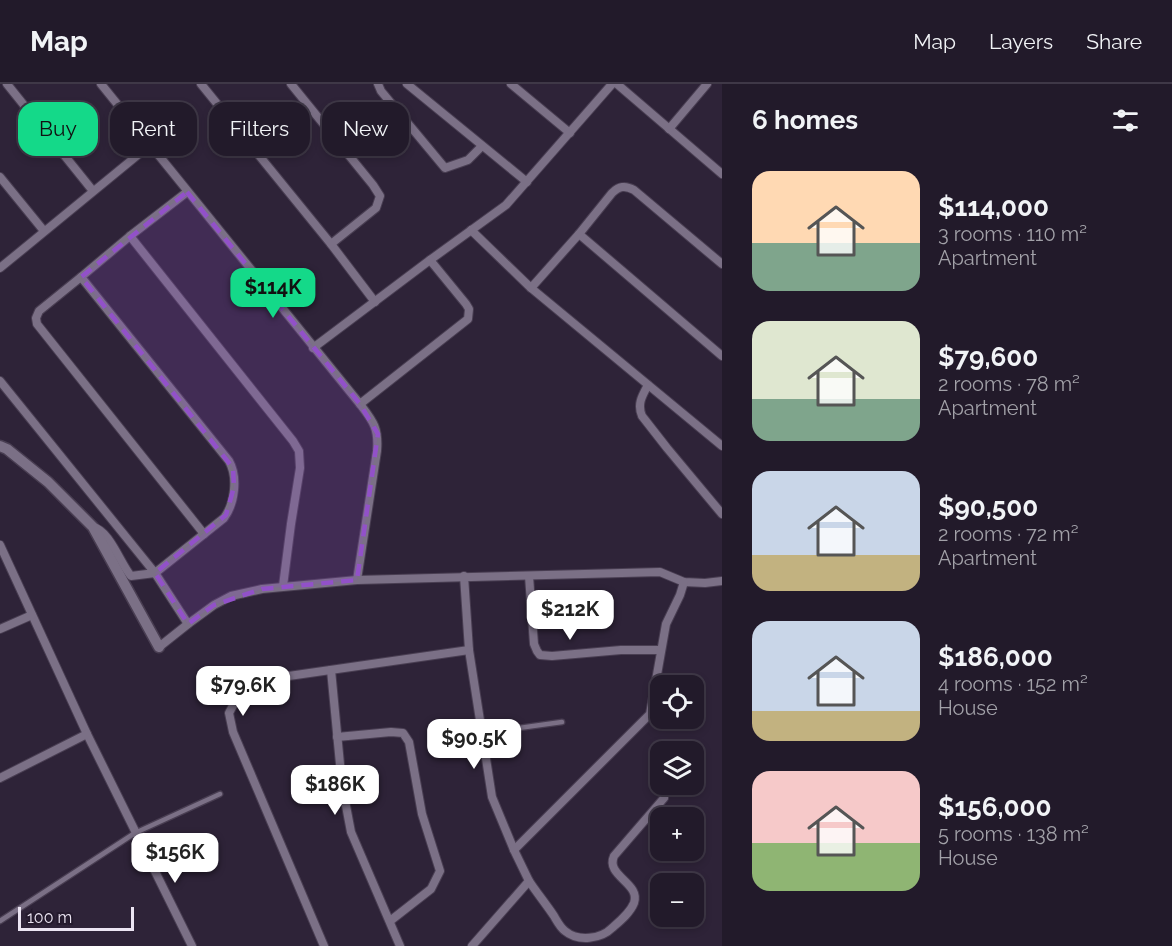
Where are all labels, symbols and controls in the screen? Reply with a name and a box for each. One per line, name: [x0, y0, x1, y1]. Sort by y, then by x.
text: Map: [30, 25, 88, 58]
text: Map: [913, 29, 956, 54]
text: Layers: [989, 29, 1053, 54]
text: Share: [1086, 29, 1142, 54]
chip: Buy: [18, 102, 98, 156]
chip: Rent: [110, 102, 197, 156]
chip: Filters: [209, 102, 310, 156]
chip: New: [322, 102, 409, 156]
icon: filters: [1109, 104, 1142, 137]
text: 6 homes: [752, 105, 858, 135]
text: $114,000: [938, 192, 1049, 222]
icon: home: [800, 195, 872, 267]
text: 3 rooms · 110 m²: [938, 222, 1087, 246]
text: Apartment: [938, 246, 1037, 270]
pin: $114K: [231, 268, 315, 319]
text: $114K: [244, 275, 302, 299]
text: $79,600: [938, 342, 1038, 372]
icon: home: [800, 345, 872, 417]
text: 2 rooms · 78 m²: [938, 372, 1080, 396]
text: Apartment: [938, 396, 1037, 420]
text: $90,500: [938, 492, 1038, 522]
icon: home: [800, 495, 872, 567]
text: 2 rooms · 72 m²: [938, 522, 1078, 546]
text: Apartment: [938, 546, 1037, 570]
pin: $212K: [528, 590, 612, 641]
text: $212K: [541, 597, 599, 621]
text: $186,000: [938, 642, 1053, 672]
icon: home: [800, 645, 872, 717]
pin: $79.6K: [194, 666, 292, 717]
text: 4 rooms · 152 m²: [938, 672, 1088, 696]
text: $79.6K: [210, 673, 276, 697]
map controls: [650, 675, 704, 927]
button: locate: [650, 675, 704, 729]
text: House: [938, 696, 998, 720]
pin: $90.5K: [425, 719, 523, 770]
text: $90.5K: [441, 726, 507, 750]
button: layers: [650, 741, 704, 795]
pin: $186K: [293, 765, 377, 816]
text: $186K: [305, 772, 365, 796]
text: $156,000: [938, 792, 1051, 822]
icon: home: [800, 795, 872, 867]
button: +: [650, 807, 704, 861]
text: 5 rooms · 138 m²: [938, 822, 1089, 846]
pin: $156K: [133, 833, 217, 884]
text: $156K: [145, 840, 205, 864]
text: House: [938, 846, 998, 870]
button: −: [650, 873, 704, 927]
scale bar: [18, 904, 134, 932]
text: 100 m: [27, 908, 72, 927]

